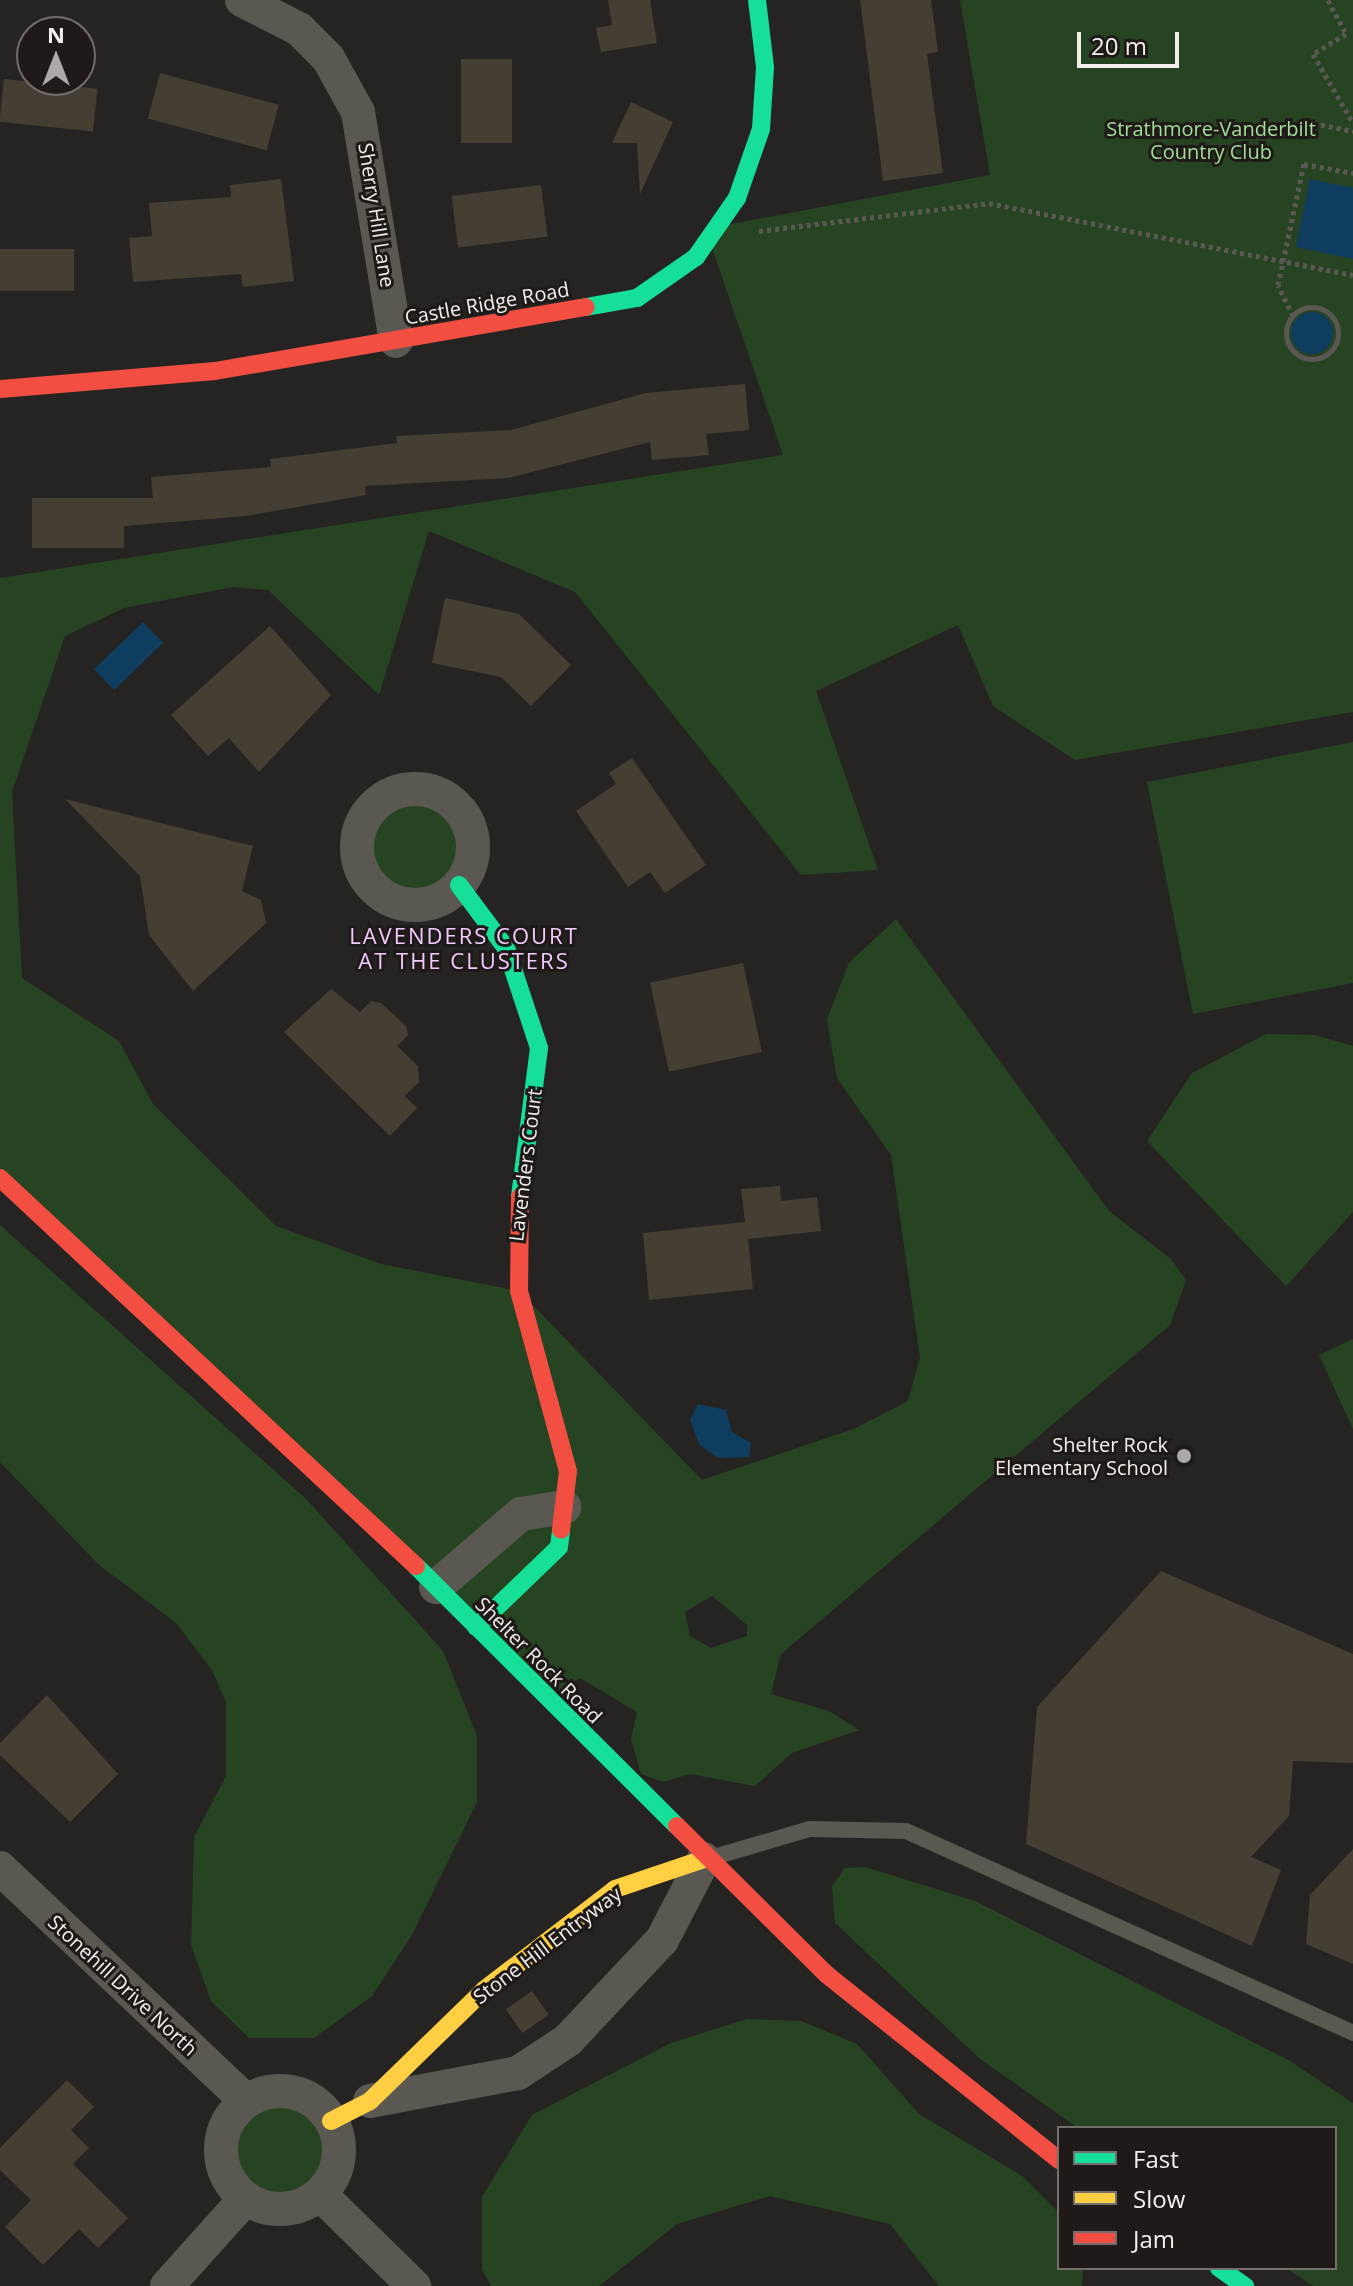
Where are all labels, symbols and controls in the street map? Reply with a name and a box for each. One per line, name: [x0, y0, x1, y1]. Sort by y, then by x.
north arrow: [16, 16, 96, 96]
scale bar: [1081, 16, 1183, 66]
text: N: [47, 19, 65, 49]
text: 20 m: [1091, 29, 1147, 62]
park label: Strathmore-Vanderbilt Country Club: [1106, 117, 1316, 164]
street label: Sherry Hill Lane: [354, 141, 400, 289]
street label: Castle Ridge Road: [403, 277, 571, 329]
district label: LAVENDERS COURT AT THE CLUSTERS: [349, 922, 579, 974]
street label: Lavenders Court: [504, 1087, 546, 1243]
place label: Shelter Rock Elementary School: [995, 1432, 1168, 1479]
marker: Shelter Rock Elementary School: [1175, 1447, 1193, 1465]
street label: Shelter Rock Road: [471, 1592, 607, 1728]
street label: Stone Hill Entryway: [468, 1881, 626, 2009]
street label: Stonehill Drive North: [43, 1910, 203, 2060]
legend: [1057, 2126, 1337, 2270]
text: Fast: [1133, 2142, 1179, 2175]
text: Slow: [1133, 2182, 1185, 2215]
text: Jam: [1133, 2222, 1175, 2255]

